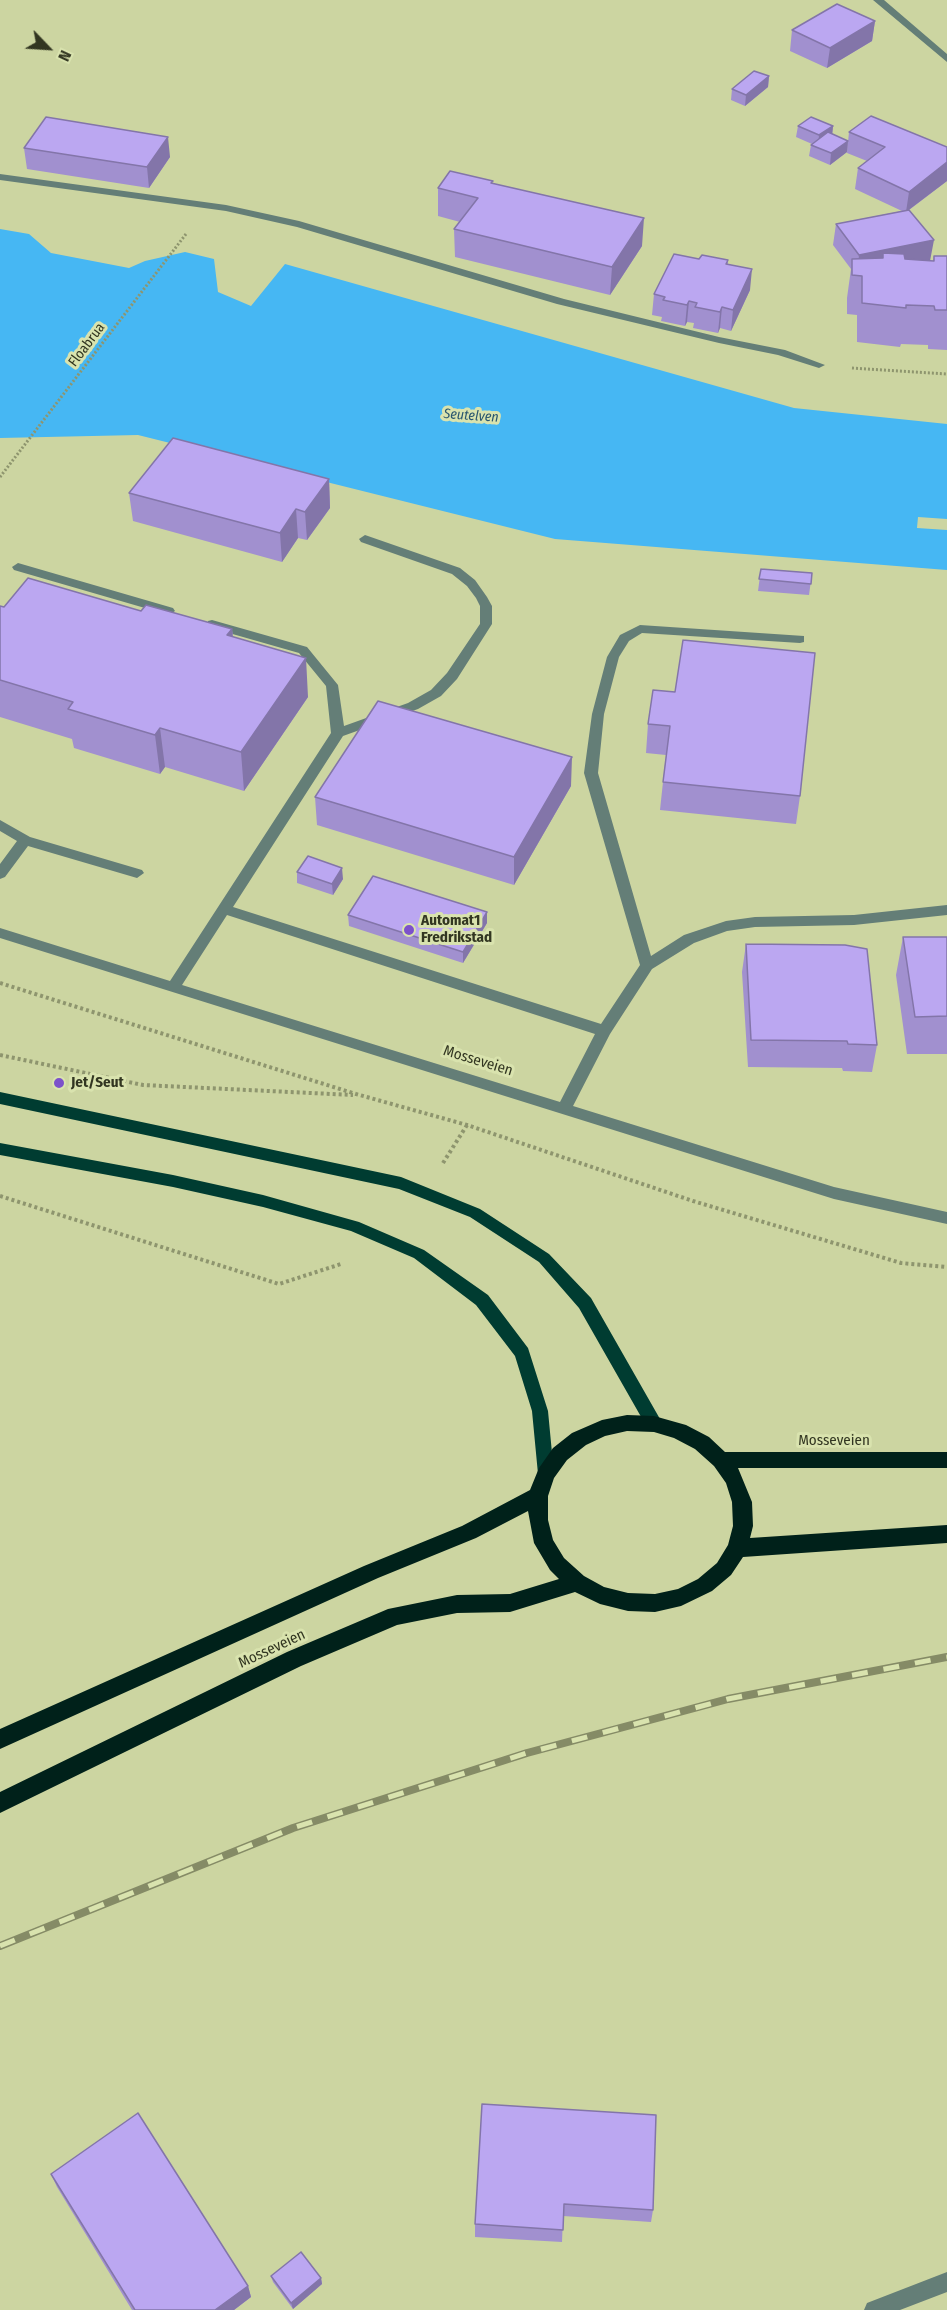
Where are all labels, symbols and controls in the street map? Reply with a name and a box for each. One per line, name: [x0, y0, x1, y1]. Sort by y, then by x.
north arrow: [18, 18, 78, 78]
text: N: [54, 47, 75, 64]
street label: Floabrua: [65, 320, 109, 370]
water label: Seutelven: [443, 406, 499, 426]
place label: Automat1 Fredrikstad: [421, 912, 492, 947]
marker: Automat1 Fredrikstad: [402, 923, 416, 937]
street label: Mosseveien: [441, 1042, 515, 1080]
place label: Jet/Seut: [71, 1074, 124, 1092]
marker: Jet/Seut: [52, 1076, 66, 1090]
street label: Mosseveien: [798, 1432, 870, 1450]
street label: Mosseveien: [236, 1626, 308, 1672]

